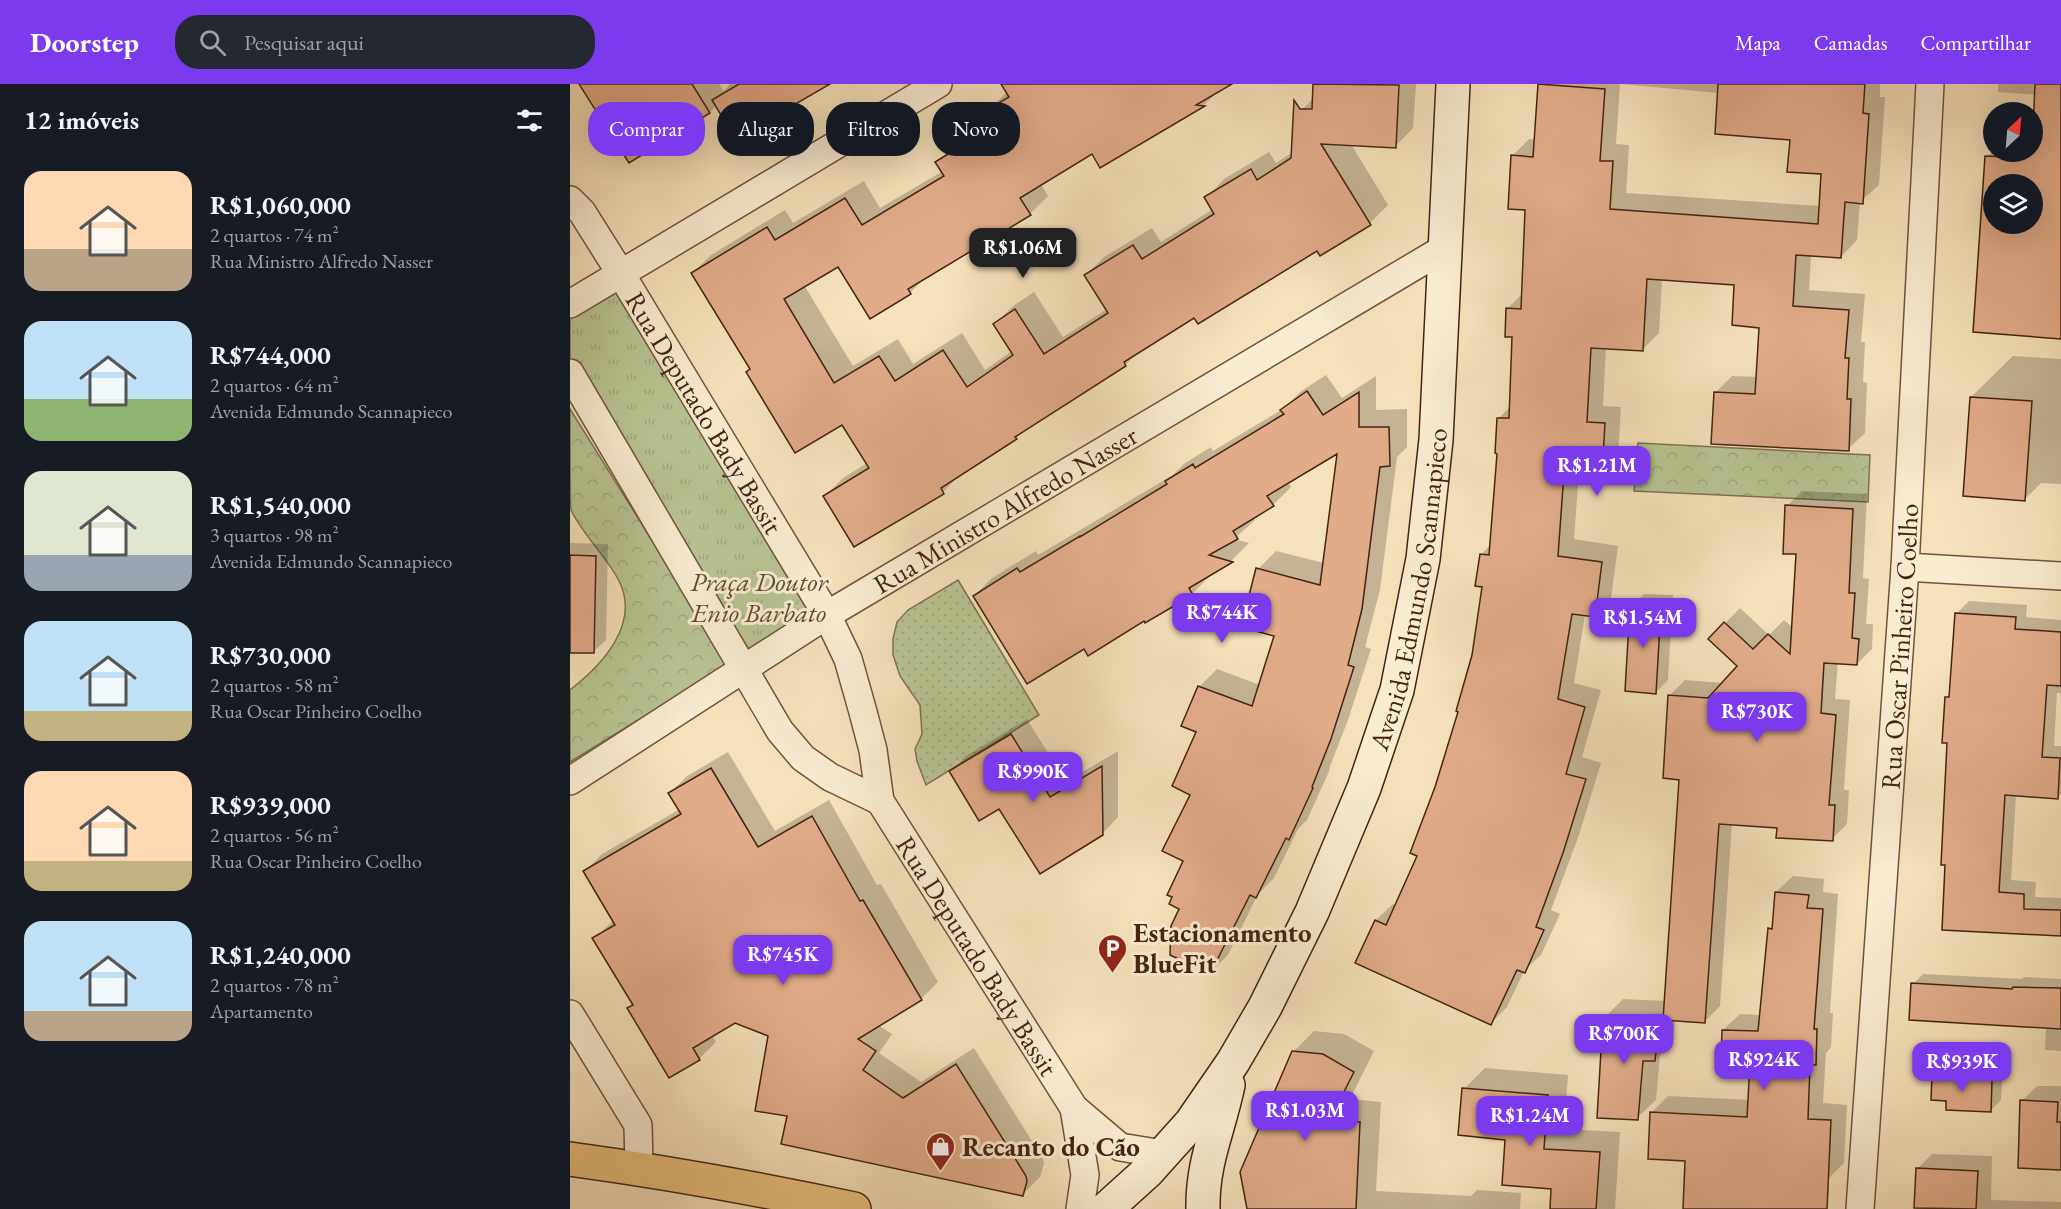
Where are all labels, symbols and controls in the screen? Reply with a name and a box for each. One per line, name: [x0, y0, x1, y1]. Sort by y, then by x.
search box: [175, 15, 595, 69]
text: Doorstep: [30, 24, 139, 60]
icon: search: [196, 26, 229, 59]
text: Pesquisar aqui: [244, 28, 364, 57]
text: Mapa: [1735, 29, 1781, 56]
text: Camadas: [1814, 29, 1887, 56]
text: Compartilhar: [1920, 29, 2031, 56]
chip: Comprar: [588, 102, 705, 156]
chip: Alugar: [717, 102, 814, 156]
chip: Filtros: [826, 102, 920, 156]
chip: Novo: [932, 102, 1020, 156]
north arrow: [1983, 102, 2043, 162]
map controls: [1983, 102, 2043, 234]
text: 12 imóveis: [24, 103, 139, 137]
icon: filters: [513, 104, 546, 137]
button: layers: [1983, 174, 2043, 234]
text: R$1,060,000: [210, 188, 351, 222]
icon: home: [72, 195, 144, 267]
text: 2 quartos · 74 m²: [210, 222, 339, 248]
pin: R$1.06M: [968, 228, 1078, 279]
text: R$1.06M: [983, 234, 1063, 260]
text: Rua Ministro Alfredo Nasser: [210, 248, 433, 274]
street label: Rua Deputado Bady Bassit: [618, 285, 792, 541]
text: R$744,000: [210, 338, 331, 372]
icon: home: [72, 345, 144, 417]
text: 2 quartos · 64 m²: [210, 372, 339, 398]
text: Avenida Edmundo Scannapieco: [210, 398, 452, 424]
street label: Rua Ministro Alfredo Nasser: [867, 417, 1143, 601]
street label: Avenida Edmundo Scannapieco: [1360, 427, 1454, 756]
pin: R$1.21M: [1542, 446, 1652, 497]
text: R$1.21M: [1557, 452, 1637, 478]
text: R$1,540,000: [210, 488, 351, 522]
icon: home: [72, 495, 144, 567]
street label: Rua Oscar Pinheiro Coelho: [1872, 503, 1926, 790]
text: 3 quartos · 98 m²: [210, 522, 339, 548]
text: Avenida Edmundo Scannapieco: [210, 548, 452, 574]
park label: Praça Doutor Enio Barbato: [690, 564, 830, 630]
pin: R$744K: [1173, 593, 1271, 644]
pin: R$1.54M: [1588, 598, 1698, 649]
text: R$744K: [1186, 599, 1258, 625]
text: R$1.54M: [1603, 604, 1683, 630]
text: R$730,000: [210, 638, 331, 672]
icon: home: [72, 645, 144, 717]
text: 2 quartos · 58 m²: [210, 672, 339, 698]
pin: R$730K: [1708, 692, 1806, 743]
text: Rua Oscar Pinheiro Coelho: [210, 698, 422, 724]
text: R$730K: [1721, 698, 1793, 724]
pin: R$990K: [984, 752, 1082, 803]
text: R$990K: [997, 758, 1069, 784]
text: R$939,000: [210, 788, 331, 822]
icon: home: [72, 795, 144, 867]
text: 2 quartos · 56 m²: [210, 822, 339, 848]
street label: Rua Deputado Bady Bassit: [889, 829, 1067, 1083]
text: Rua Oscar Pinheiro Coelho: [210, 848, 422, 874]
place label: Estacionamento BlueFit: [1133, 915, 1312, 981]
parking icon: Estacionamento BlueFit: [1096, 932, 1128, 974]
pin: R$745K: [734, 935, 832, 986]
text: R$1,240,000: [210, 938, 351, 972]
text: R$745K: [747, 941, 819, 967]
icon: home: [72, 945, 144, 1017]
text: 2 quartos · 78 m²: [210, 972, 339, 998]
text: Apartamento: [210, 998, 313, 1024]
pin: R$700K: [1575, 1014, 1673, 1065]
text: R$700K: [1588, 1020, 1660, 1046]
pin: R$924K: [1715, 1040, 1813, 1091]
pin: R$939K: [1913, 1042, 2011, 1093]
text: R$924K: [1728, 1046, 1800, 1072]
text: R$939K: [1926, 1048, 1998, 1074]
pin: R$1.03M: [1250, 1091, 1360, 1142]
pin: R$1.24M: [1475, 1096, 1585, 1147]
text: R$1.03M: [1265, 1097, 1345, 1123]
text: R$1.24M: [1490, 1102, 1570, 1128]
place label: Recanto do Cão: [962, 1129, 1140, 1164]
shop icon: Recanto do Cão: [925, 1130, 957, 1172]

